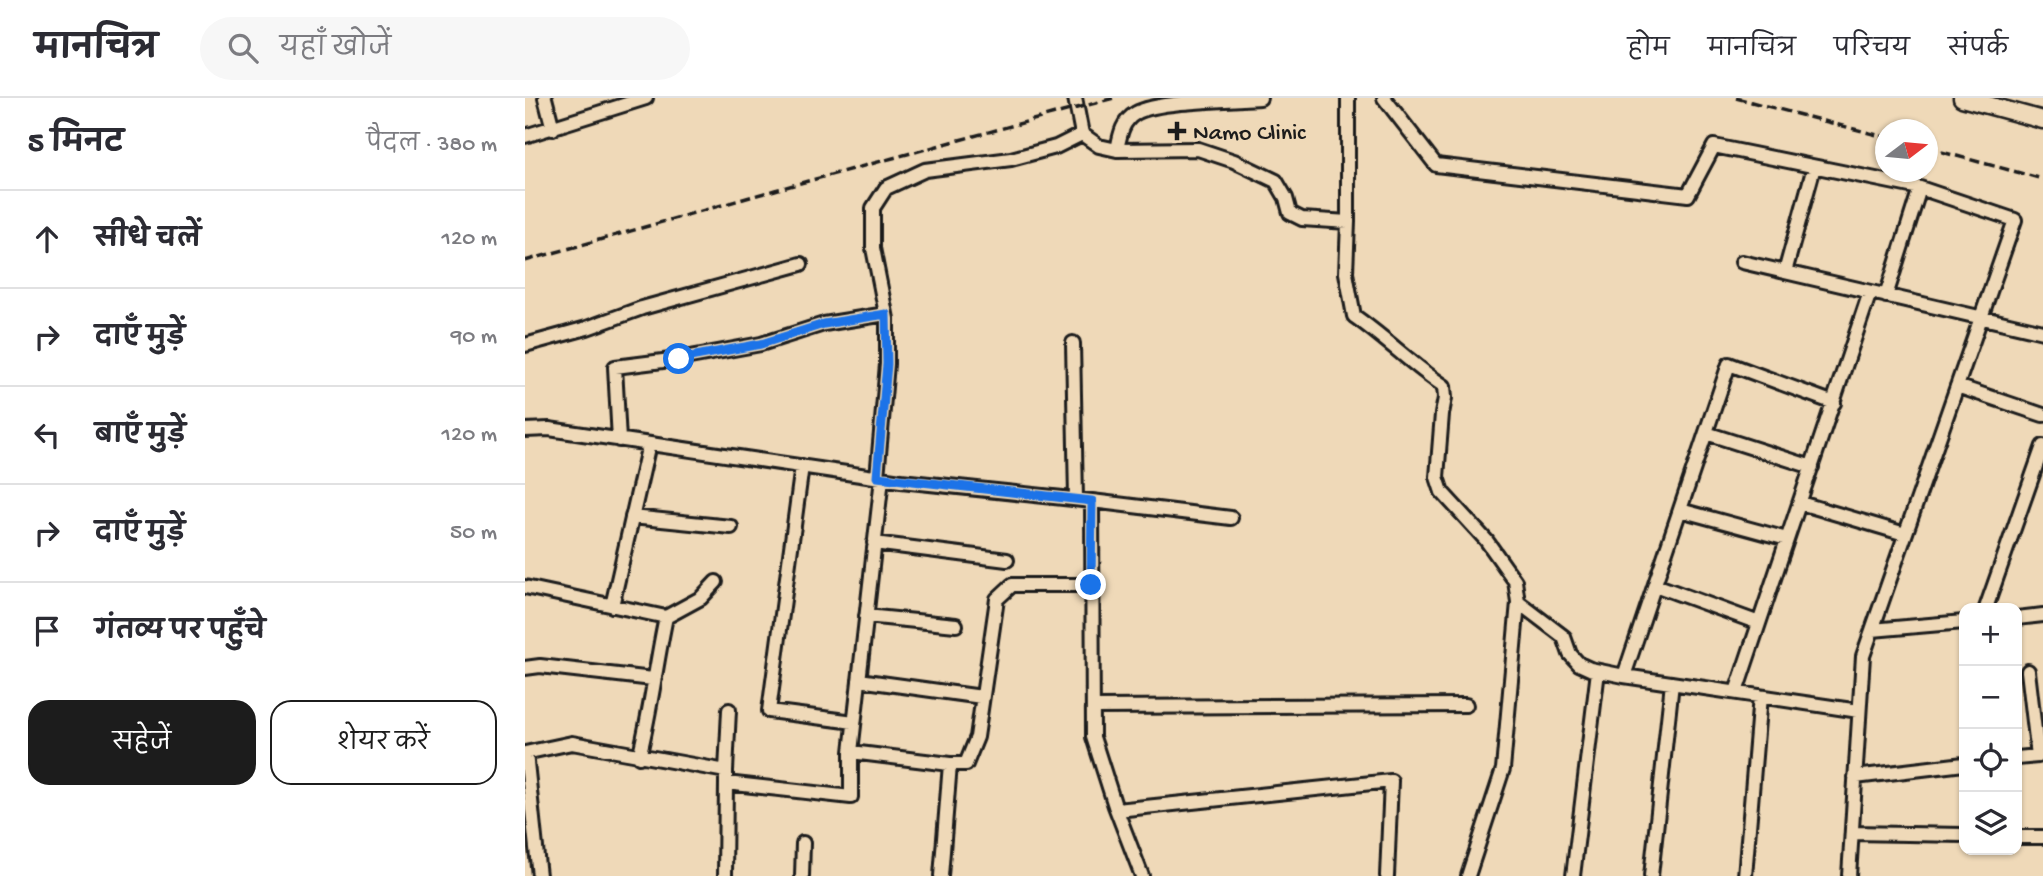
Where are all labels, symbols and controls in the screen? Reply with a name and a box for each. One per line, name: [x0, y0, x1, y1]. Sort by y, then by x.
search box: [200, 17, 690, 80]
icon: search: [224, 29, 262, 67]
text: मानचित्र: [35, 32, 158, 70]
text: यहाँ खोजें: [280, 35, 391, 66]
text: होम: [1627, 36, 1670, 65]
text: मानचित्र: [1708, 36, 1796, 65]
text: परिचय: [1834, 36, 1910, 65]
text: संपर्क: [1948, 36, 2008, 65]
north arrow: [1875, 119, 1938, 182]
place label: Namo Clinic: [1193, 120, 1306, 149]
marker: Namo Clinic: [1167, 121, 1187, 141]
text: 5 मिनट: [28, 128, 124, 163]
text: पैदल · 380 m: [366, 132, 497, 159]
icon: ahead: [28, 220, 66, 258]
text: सीधे चलें: [95, 226, 201, 257]
text: 120 m: [442, 226, 497, 253]
icon: right: [28, 318, 66, 356]
text: दाएँ मुड़ें: [95, 324, 185, 355]
text: 90 m: [451, 324, 497, 351]
route start: [663, 343, 694, 374]
icon: left: [28, 416, 66, 454]
text: बाएँ मुड़ें: [95, 422, 186, 453]
text: 120 m: [442, 422, 497, 449]
icon: right: [28, 514, 66, 552]
text: दाएँ मुड़ें: [95, 520, 185, 551]
text: 50 m: [450, 520, 497, 547]
route end: [1075, 569, 1106, 600]
map controls: [1959, 603, 2022, 855]
button: +: [1959, 603, 2022, 666]
icon: arrive: [28, 612, 66, 650]
text: गंतव्य पर पहुँचे: [95, 618, 265, 649]
button: −: [1959, 666, 2022, 729]
button: सहेजें: [28, 700, 256, 785]
button: शेयर करें: [270, 700, 497, 785]
button: locate: [1959, 729, 2022, 792]
button: layers: [1959, 792, 2022, 855]

